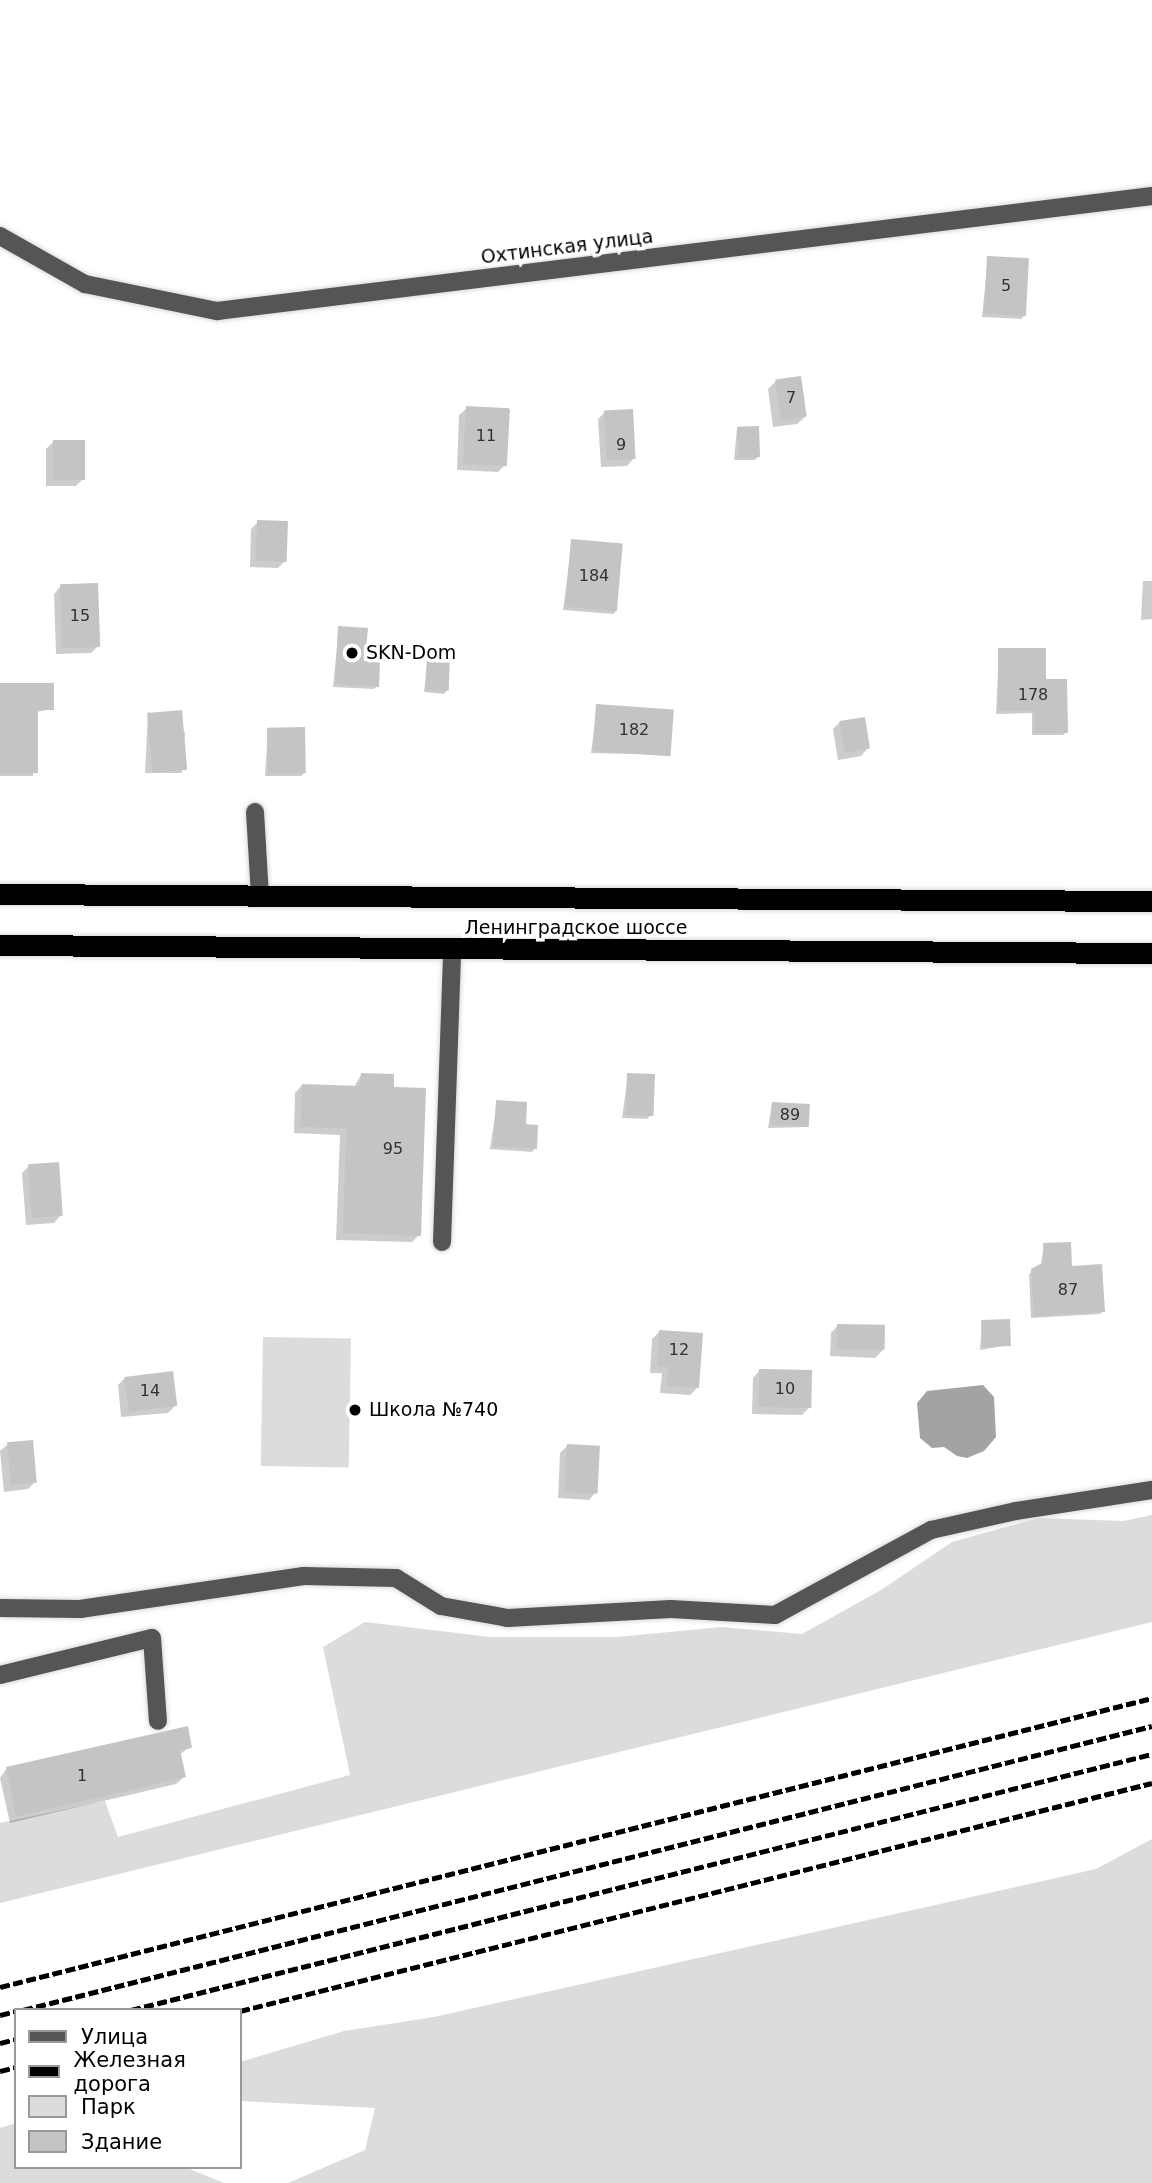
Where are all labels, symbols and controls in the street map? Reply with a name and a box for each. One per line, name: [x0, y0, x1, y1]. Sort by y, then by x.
street label: Охтинская улица: [480, 225, 654, 269]
house number: 5: [1001, 276, 1011, 296]
house number: 7: [786, 388, 796, 408]
house number: 11: [476, 426, 496, 446]
house number: 9: [616, 435, 626, 455]
house number: 184: [579, 566, 609, 586]
house number: 15: [70, 606, 90, 626]
place label: SKN-Dom: [366, 642, 456, 664]
marker: SKN-Dom: [344, 645, 360, 661]
house number: 178: [1018, 685, 1048, 705]
house number: 182: [619, 720, 649, 740]
street label: Ленинградское шоссе: [465, 917, 687, 939]
house number: 89: [780, 1105, 800, 1125]
house number: 95: [383, 1139, 403, 1159]
house number: 87: [1058, 1280, 1078, 1300]
house number: 12: [669, 1340, 689, 1360]
house number: 10: [775, 1379, 795, 1399]
house number: 14: [140, 1381, 160, 1401]
place label: Школа №740: [369, 1399, 498, 1421]
marker: Школа №740: [347, 1402, 363, 1418]
house number: 1: [77, 1766, 87, 1786]
legend: [14, 2008, 242, 2169]
text: Улица: [81, 2025, 148, 2049]
text: Железная дорога: [74, 2048, 186, 2096]
text: Парк: [81, 2095, 136, 2119]
text: Здание: [81, 2130, 162, 2154]

